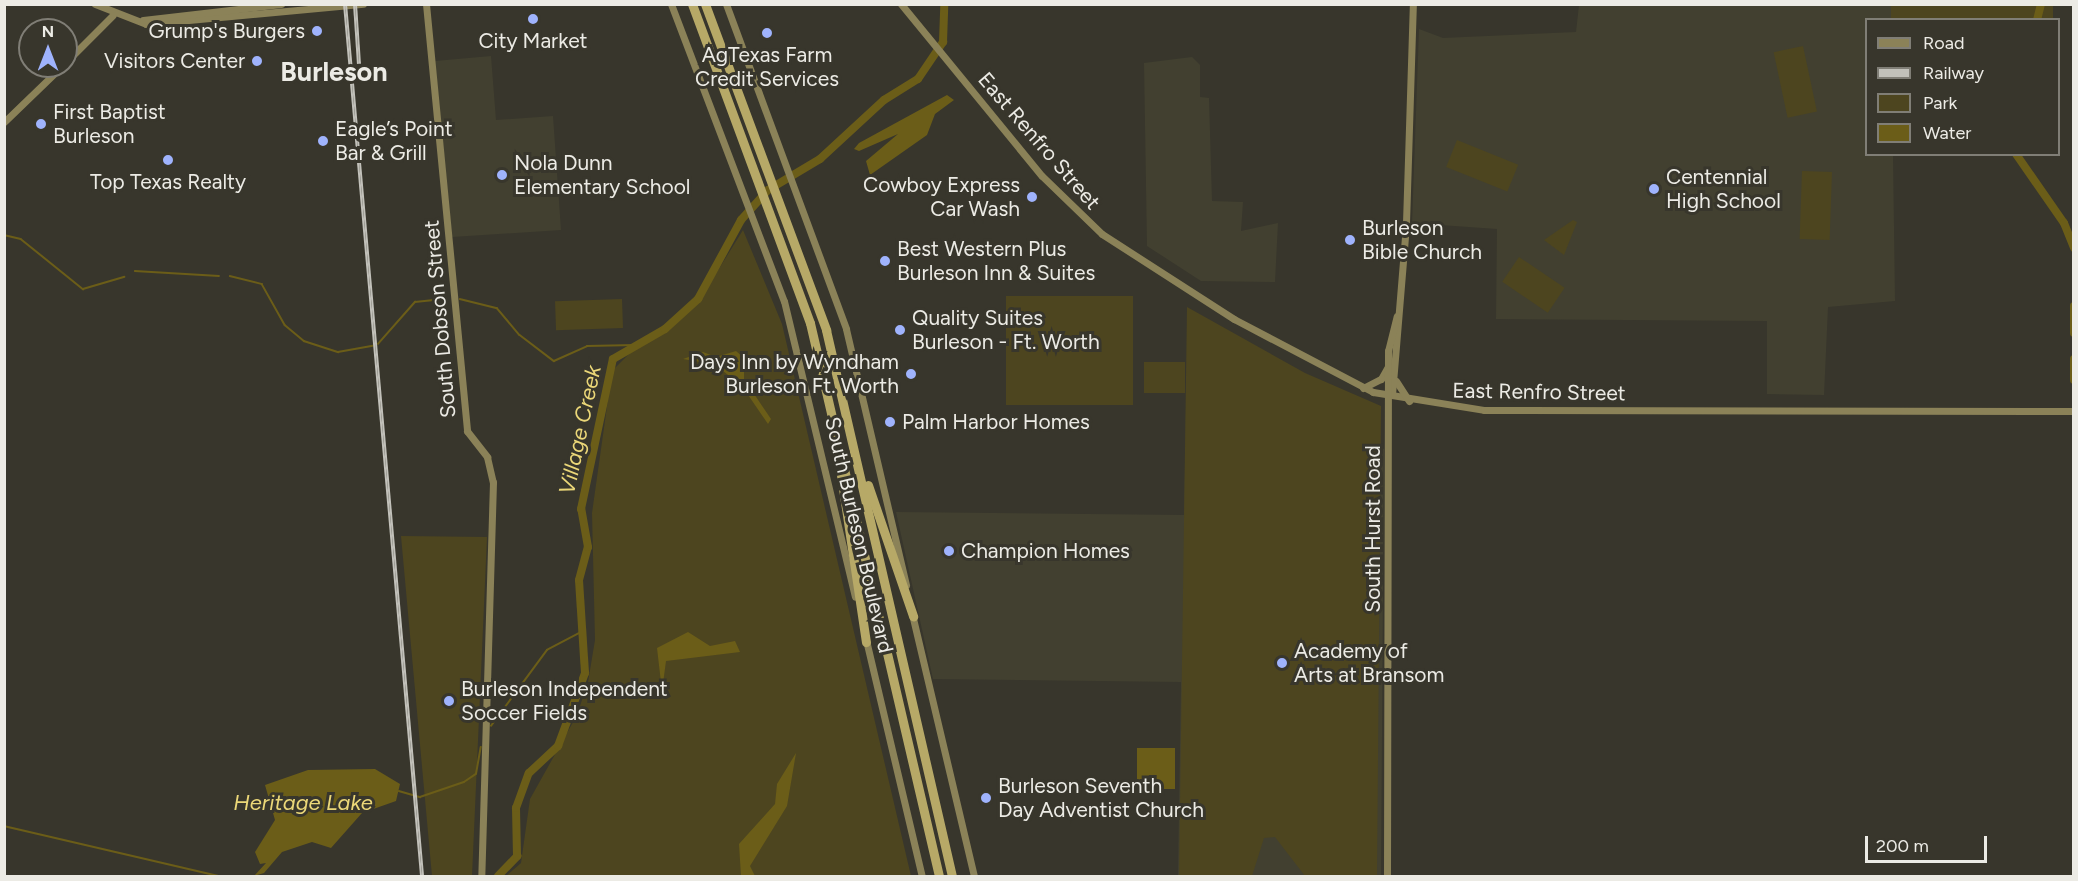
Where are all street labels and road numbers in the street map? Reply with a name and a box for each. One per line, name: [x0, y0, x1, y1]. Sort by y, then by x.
street label: East Renfro Street: [973, 67, 1105, 215]
street label: South Dobson Street: [419, 219, 461, 419]
street label: East Renfro Street: [1452, 378, 1626, 406]
street label: South Burleson Boulevard: [820, 414, 898, 656]
street label: South Hurst Road: [1360, 445, 1386, 613]

